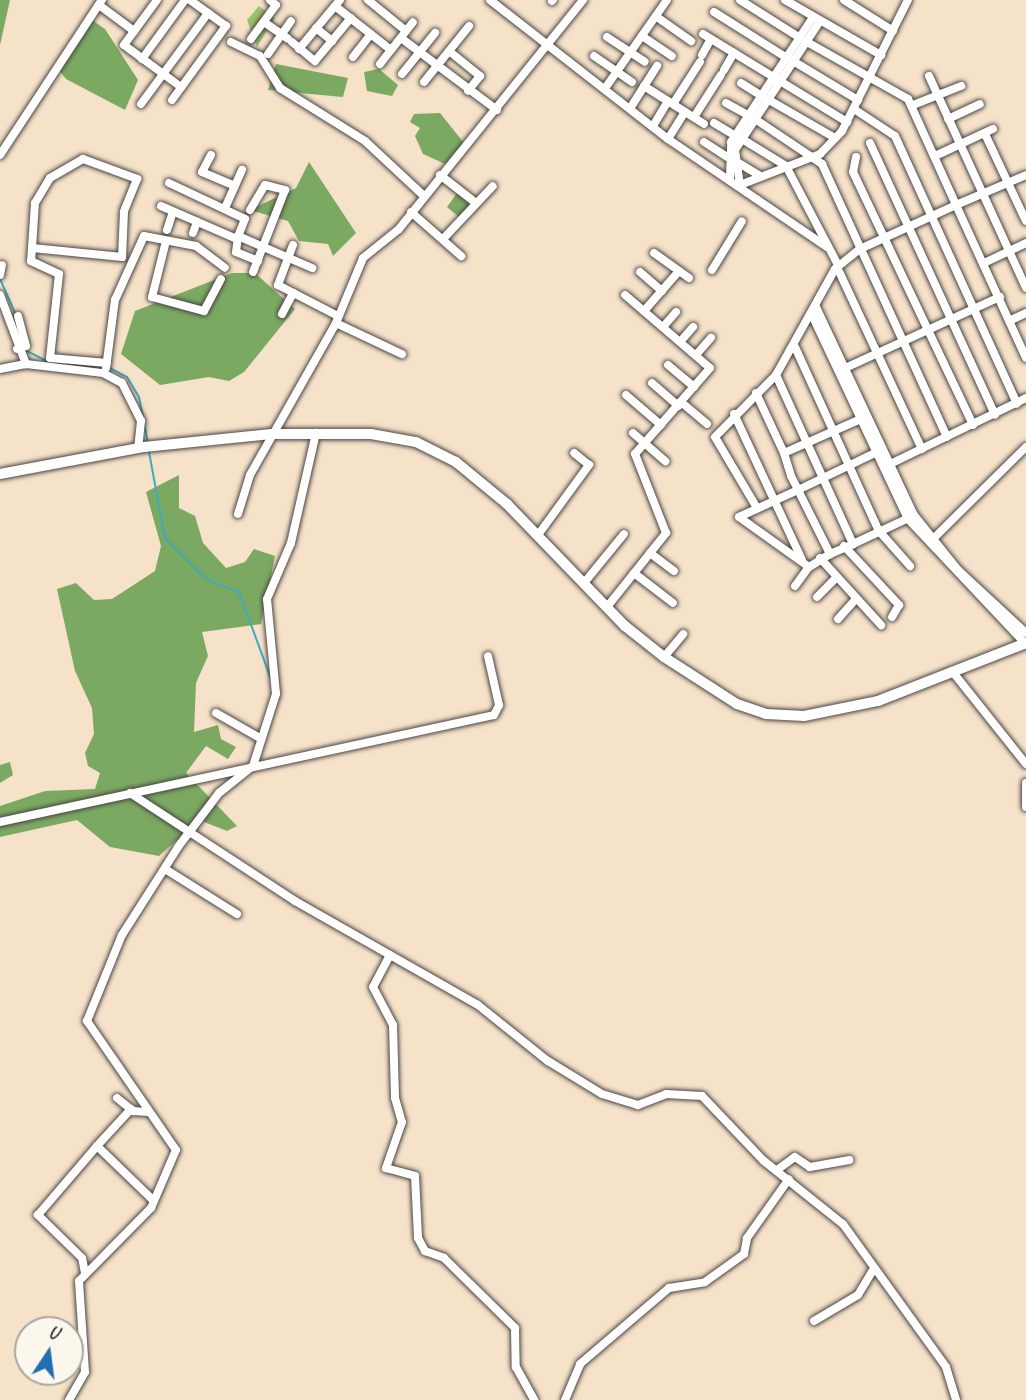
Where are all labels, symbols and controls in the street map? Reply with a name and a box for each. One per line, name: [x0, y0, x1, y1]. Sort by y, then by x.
north arrow: [14, 1316, 84, 1386]
text: U: [46, 1320, 60, 1345]

